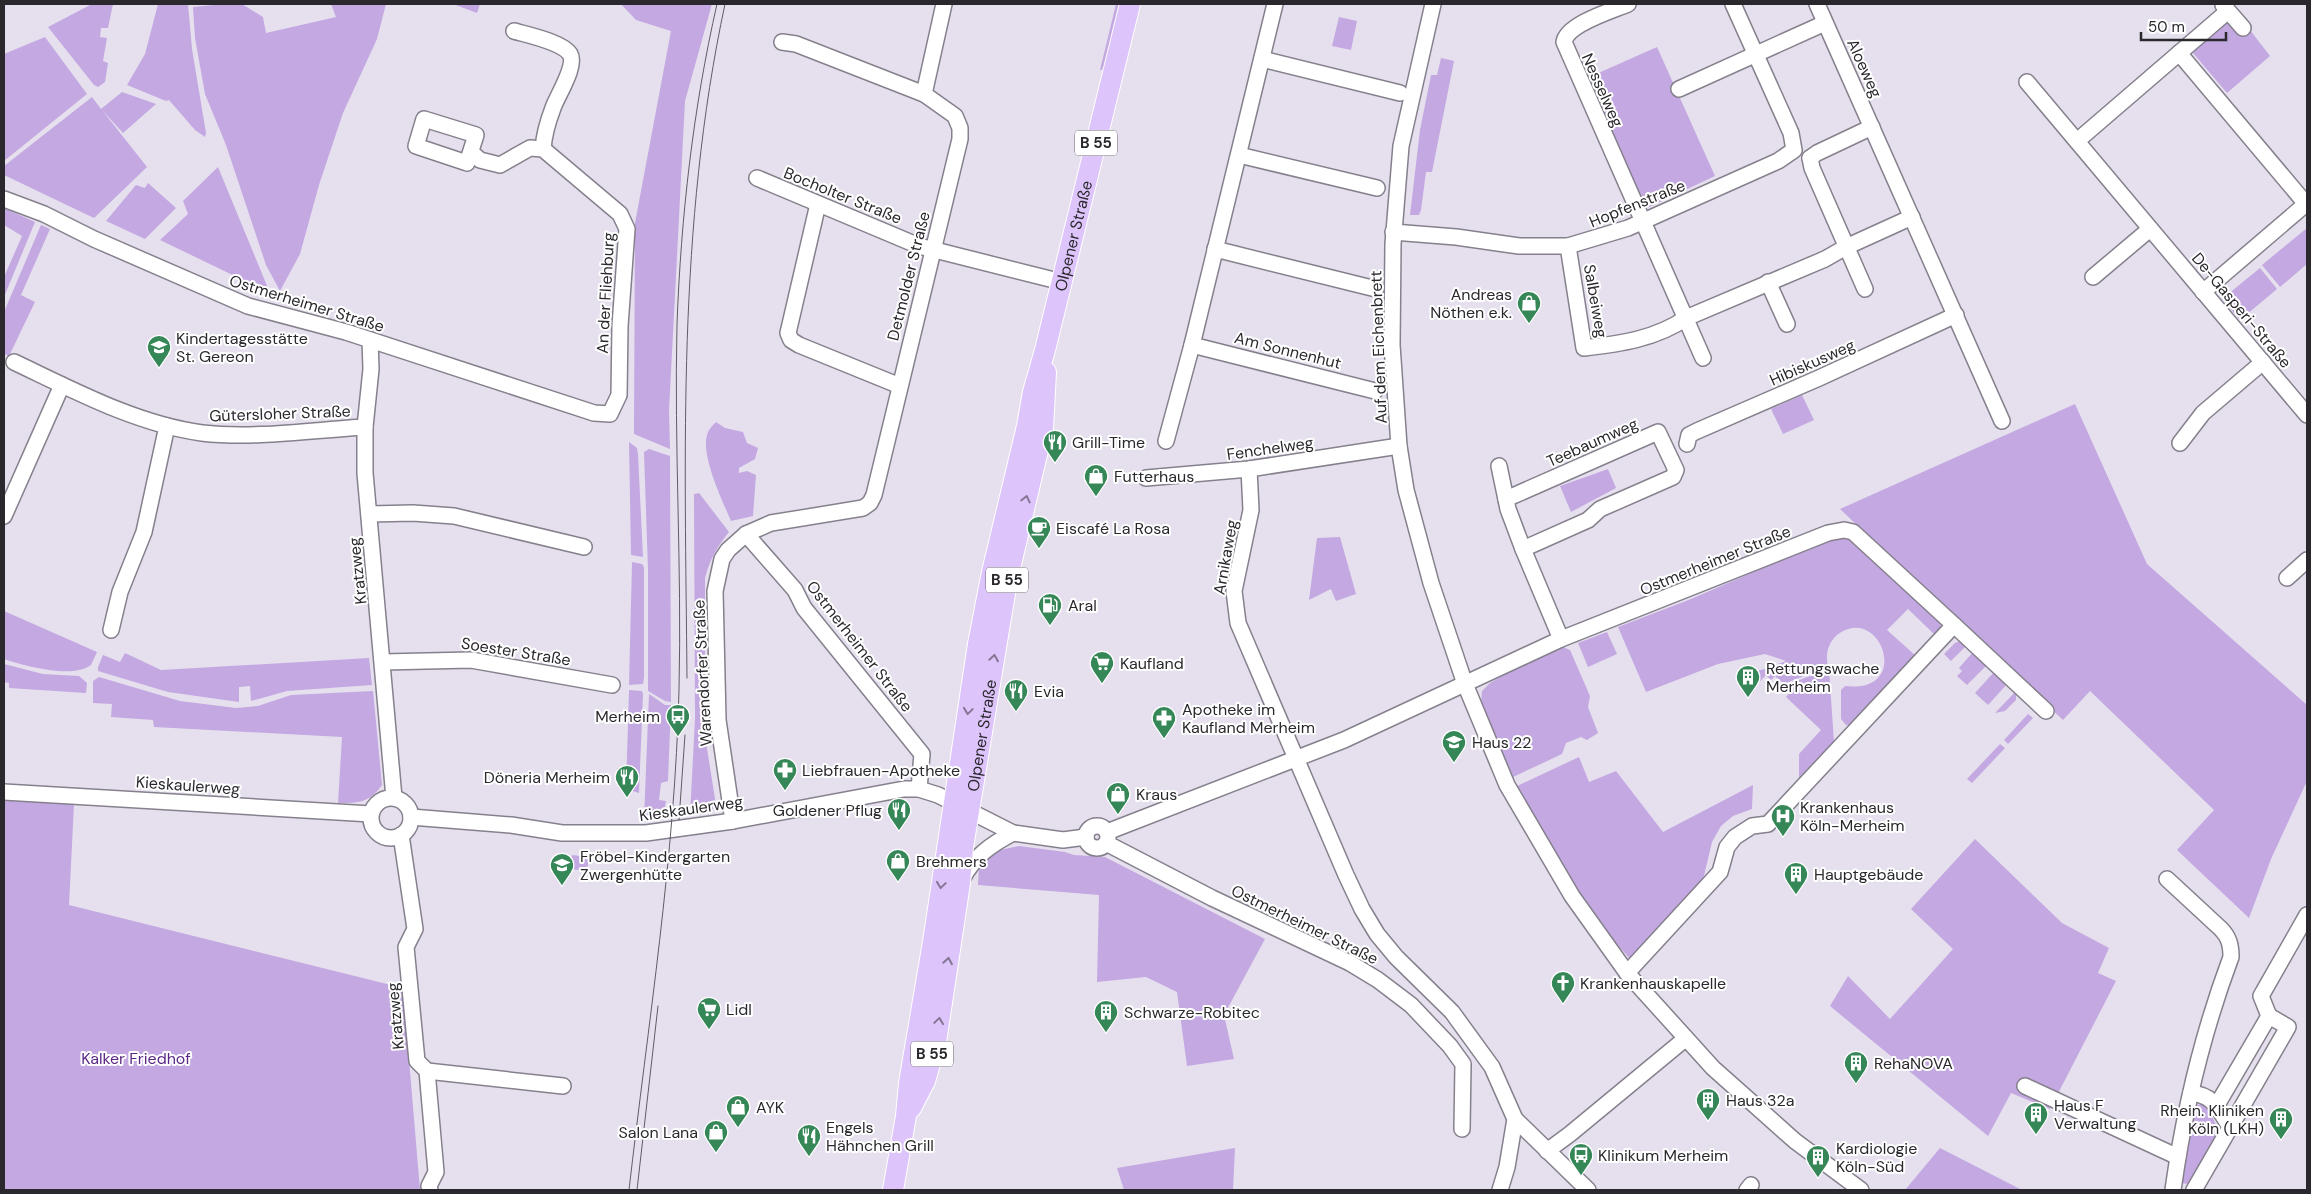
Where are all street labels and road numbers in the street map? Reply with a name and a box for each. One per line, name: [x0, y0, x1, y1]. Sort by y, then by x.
street label: Aloeweg: [1842, 35, 1887, 101]
street label: Nesselweg: [1577, 50, 1628, 130]
road number: B 55: [1075, 130, 1117, 156]
street label: Bocholter Straße: [781, 162, 905, 229]
street label: Hopfenstraße: [1586, 175, 1688, 232]
street label: Olpener Straße: [1050, 178, 1097, 293]
street label: Detmolder Straße: [882, 209, 935, 343]
street label: An der Fliehburg: [592, 232, 619, 354]
street label: De-Gasperi-Straße: [2187, 248, 2296, 373]
street label: Salbeiweg: [1579, 263, 1612, 340]
street label: Ostmerheimer Straße: [227, 270, 387, 337]
street label: Auf dem Eichenbrett: [1365, 270, 1392, 424]
street label: Am Sonnenhut: [1232, 327, 1343, 374]
street label: Hibiskusweg: [1766, 334, 1858, 391]
street label: Gütersloher Straße: [209, 401, 351, 426]
street label: Teebaumweg: [1543, 413, 1641, 472]
street label: Fenchelweg: [1225, 432, 1315, 465]
street label: Arnikaweg: [1209, 518, 1242, 596]
street label: Ostmerheimer Straße: [1637, 521, 1794, 600]
street label: Kratzweg: [344, 536, 371, 605]
road number: B 55: [986, 568, 1028, 592]
street label: Ostmerheimer Straße: [802, 576, 917, 716]
street label: Warendorfer Straße: [688, 599, 717, 747]
street label: Soester Straße: [460, 632, 572, 671]
street label: Olpener Straße: [962, 678, 1002, 793]
street label: Kieskaulerweg: [135, 771, 241, 800]
street label: Kieskaulerweg: [638, 791, 744, 826]
street label: Ostmerheimer Straße: [1228, 880, 1382, 969]
street label: Kratzweg: [382, 981, 409, 1050]
road number: B 55: [911, 1042, 953, 1066]

